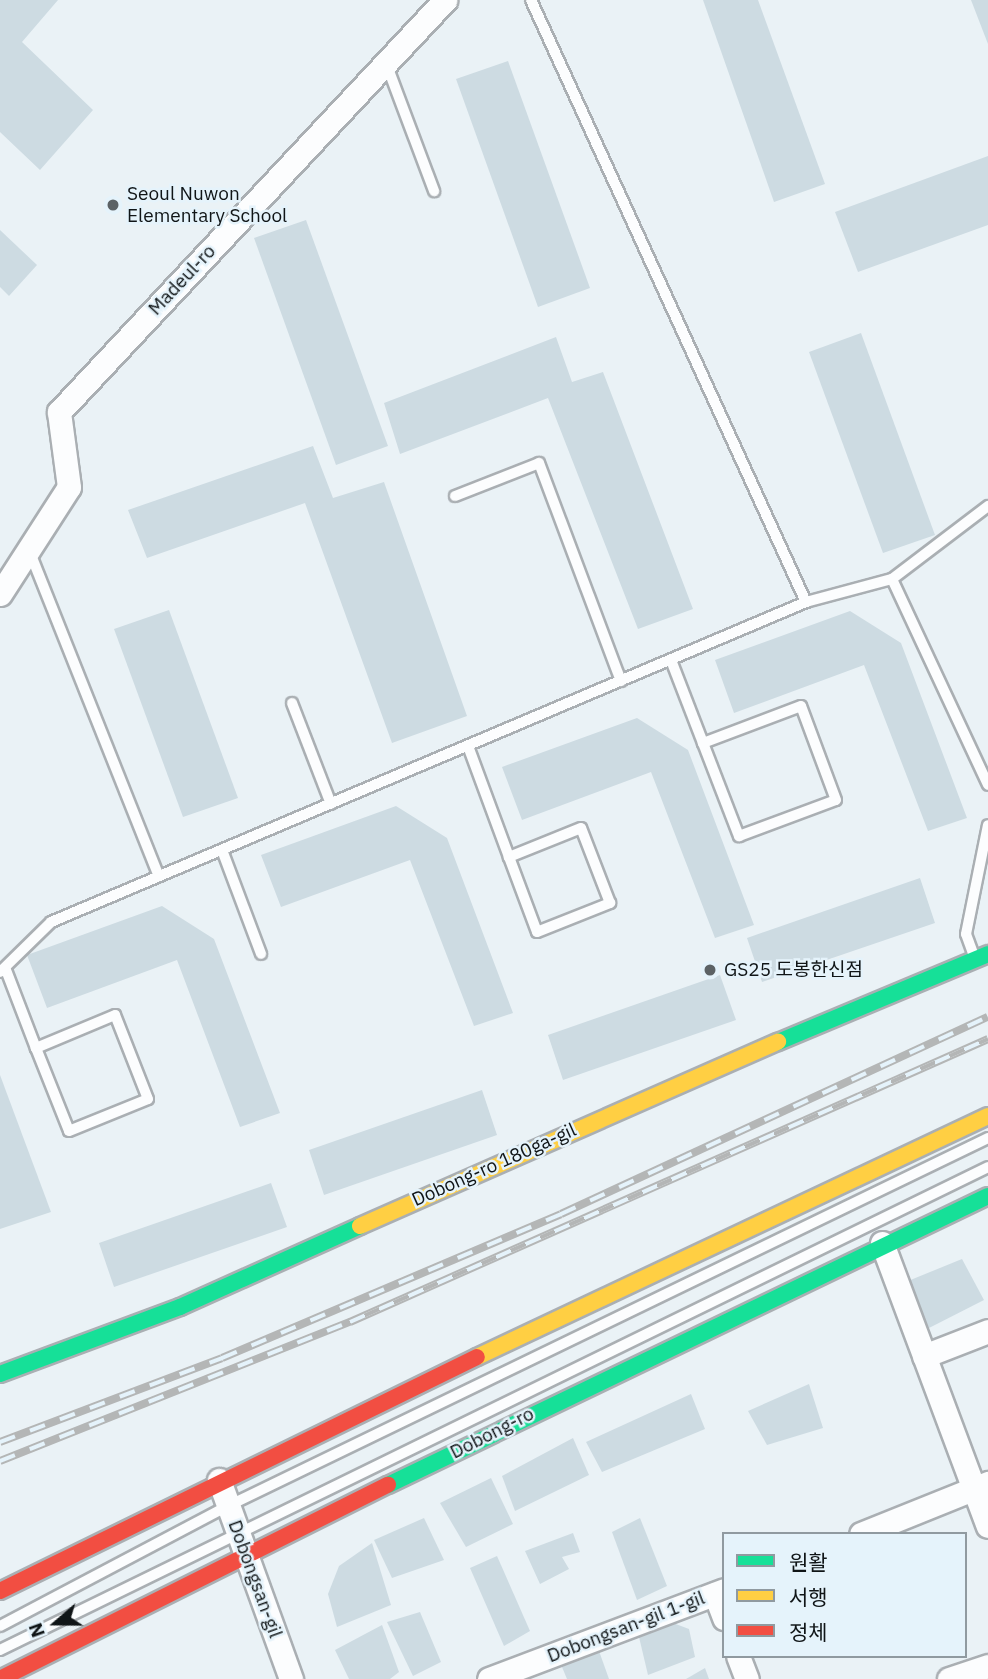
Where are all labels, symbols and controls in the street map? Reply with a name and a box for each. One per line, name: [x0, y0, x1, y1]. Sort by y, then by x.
place label: Seoul Nuwon Elementary School: [127, 183, 287, 227]
marker: Seoul Nuwon Elementary School: [105, 197, 121, 213]
street label: Madeul-ro: [144, 240, 220, 320]
place label: GS25 도봉한신점: [724, 959, 863, 981]
marker: GS25 도봉한신점: [702, 962, 718, 978]
street label: Dobong-ro 180ga-gil: [408, 1119, 580, 1211]
street label: Dobong-ro: [446, 1402, 538, 1464]
street label: Dobongsan-gil: [223, 1517, 287, 1641]
legend: [722, 1532, 967, 1658]
text: 원활: [789, 1548, 828, 1576]
text: 서행: [789, 1583, 828, 1611]
street label: Dobongsan-gil 1-gil: [544, 1586, 708, 1668]
north arrow: [21, 1588, 91, 1658]
text: 정체: [789, 1618, 828, 1646]
text: N: [23, 1620, 50, 1641]

